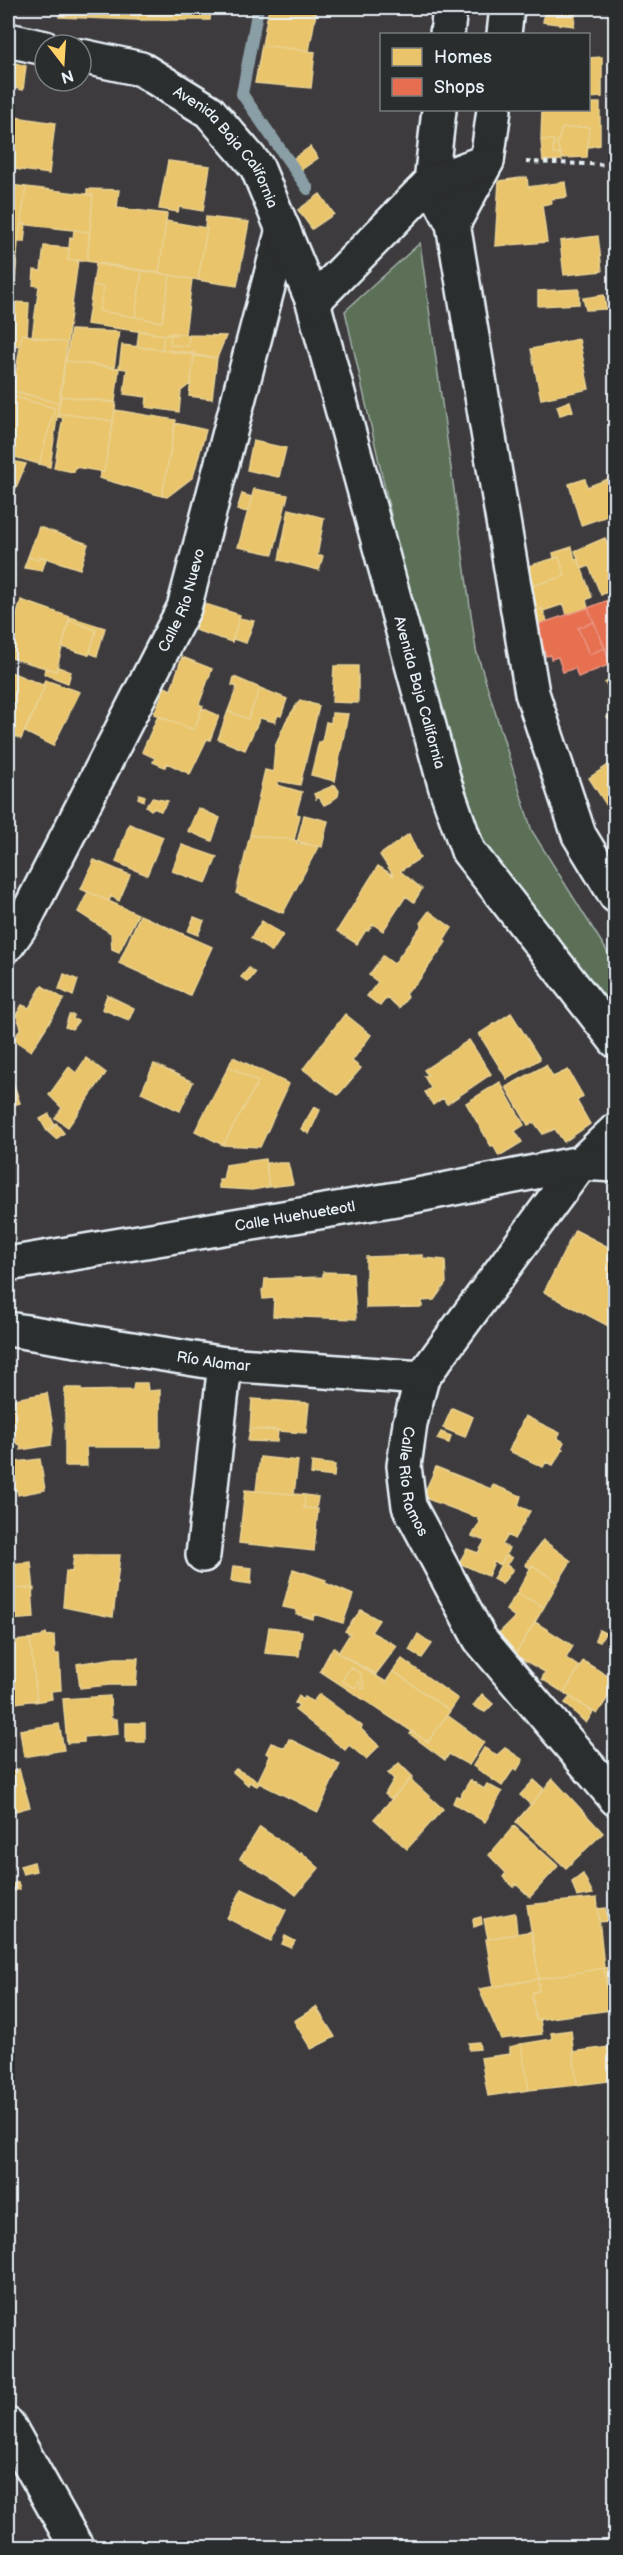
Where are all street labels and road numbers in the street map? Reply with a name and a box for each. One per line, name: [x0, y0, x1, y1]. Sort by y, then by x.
street label: Avenida Baja California: [170, 82, 282, 211]
street label: Calle Río Nuevo: [154, 546, 209, 655]
street label: Avenida Baja California: [390, 614, 450, 771]
street label: Calle Huehueteotl: [233, 1196, 357, 1235]
street label: Río Alamar: [175, 1347, 251, 1375]
street label: Calle Río Ramos: [394, 1425, 433, 1540]

